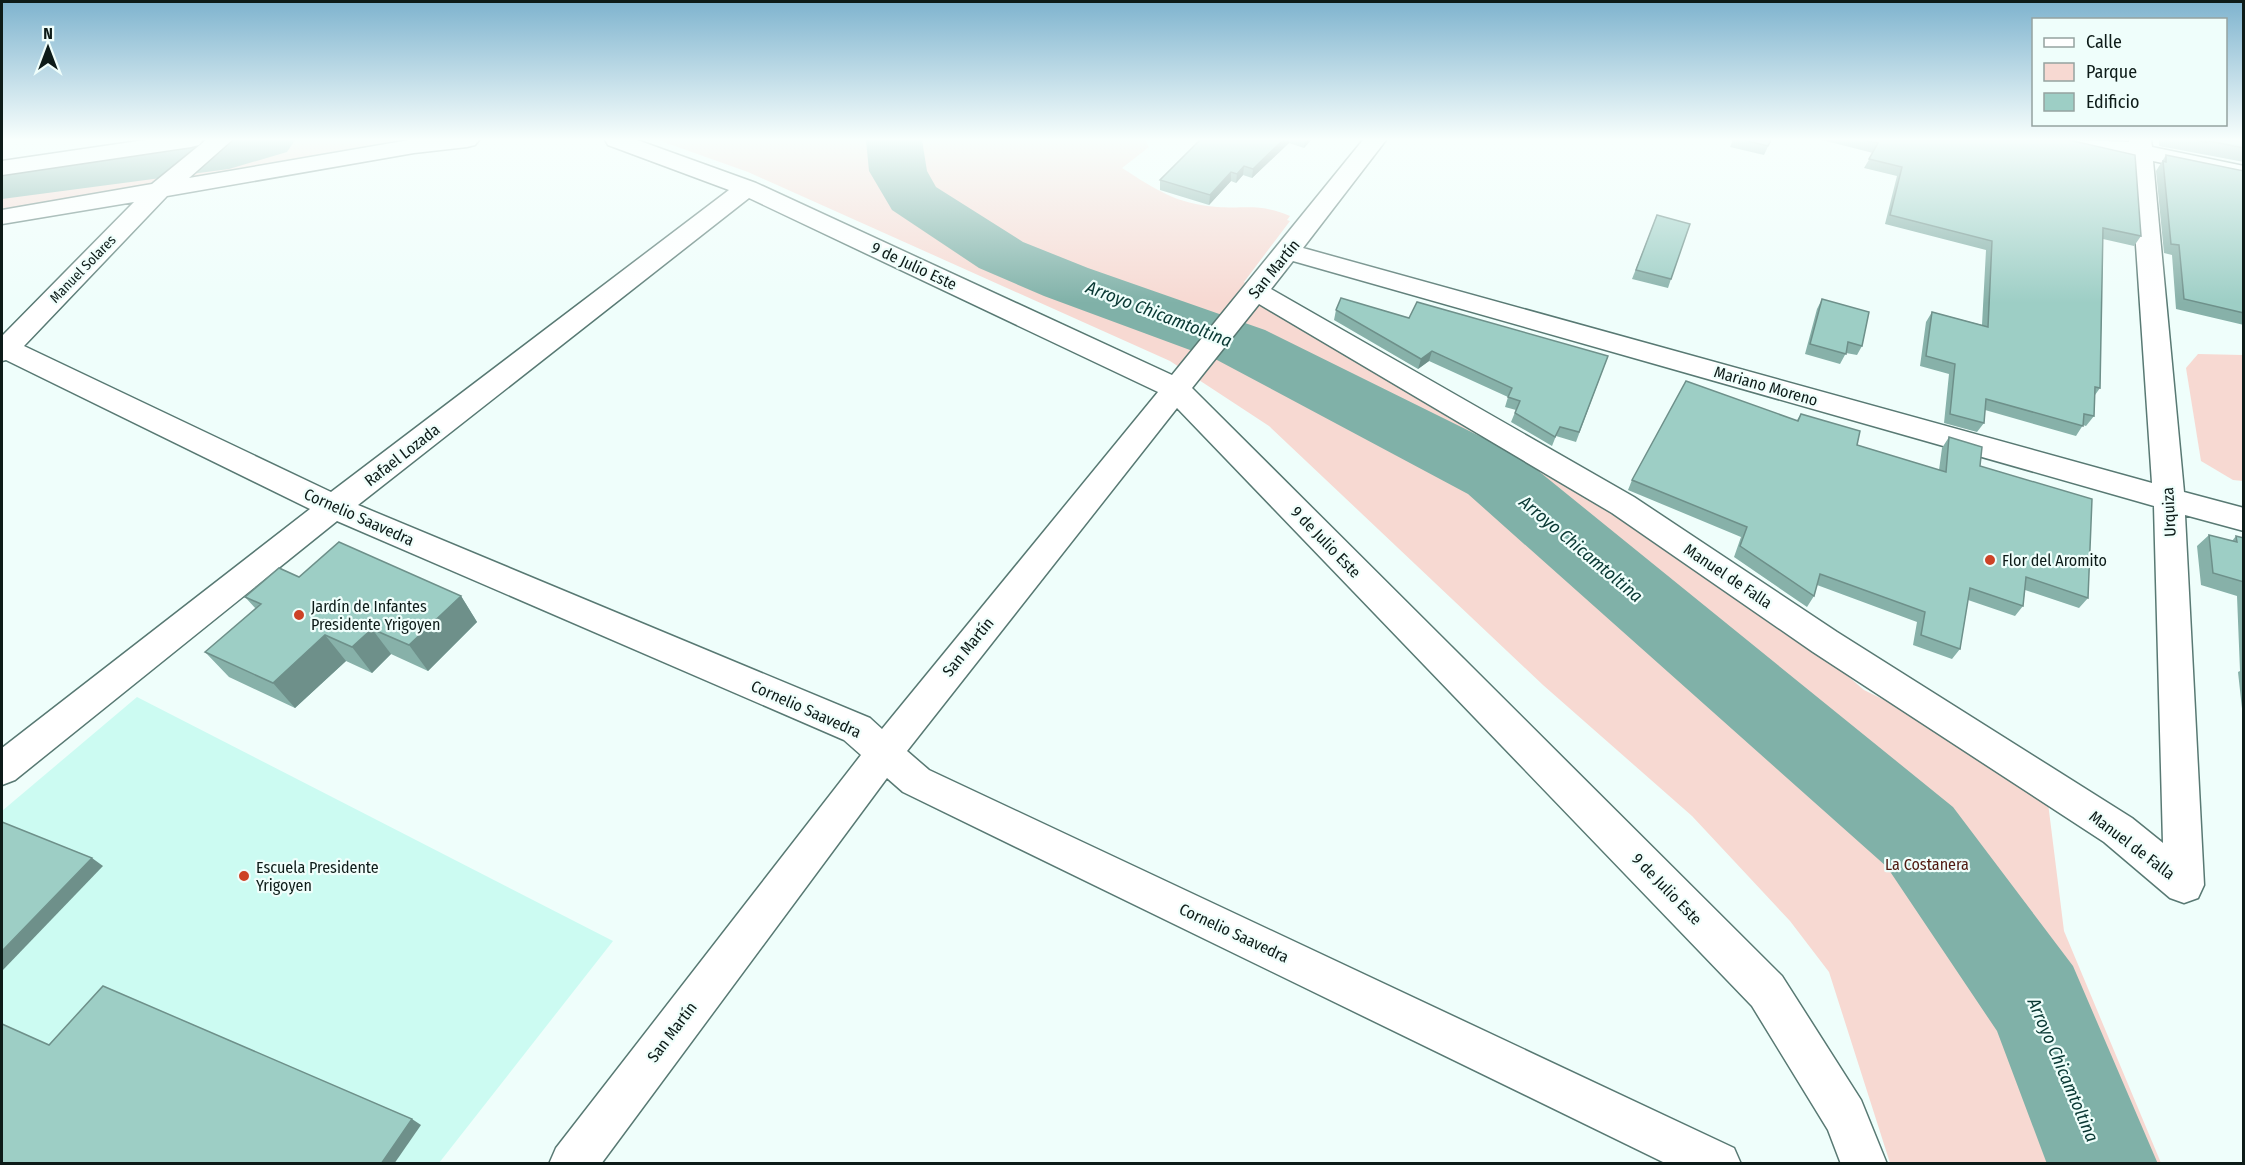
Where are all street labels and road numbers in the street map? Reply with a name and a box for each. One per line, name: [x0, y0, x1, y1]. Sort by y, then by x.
street label: Manuel Solares: [46, 232, 120, 306]
street label: San Martín: [1244, 236, 1304, 302]
street label: 9 de Julio Este: [868, 238, 960, 294]
street label: Mariano Moreno: [1712, 362, 1820, 410]
street label: Rafael Lozada: [361, 420, 443, 490]
street label: Cornelio Saavedra: [301, 484, 417, 550]
street label: Urquiza: [2158, 487, 2180, 537]
street label: 9 de Julio Este: [1287, 502, 1365, 582]
street label: Manuel de Falla: [1680, 540, 1776, 613]
street label: San Martín: [938, 614, 998, 680]
street label: Cornelio Saavedra: [748, 676, 864, 742]
street label: Manuel de Falla: [2086, 807, 2179, 883]
street label: 9 de Julio Este: [1628, 849, 1706, 929]
street label: Cornelio Saavedra: [1176, 899, 1292, 967]
street label: San Martín: [643, 998, 701, 1066]

